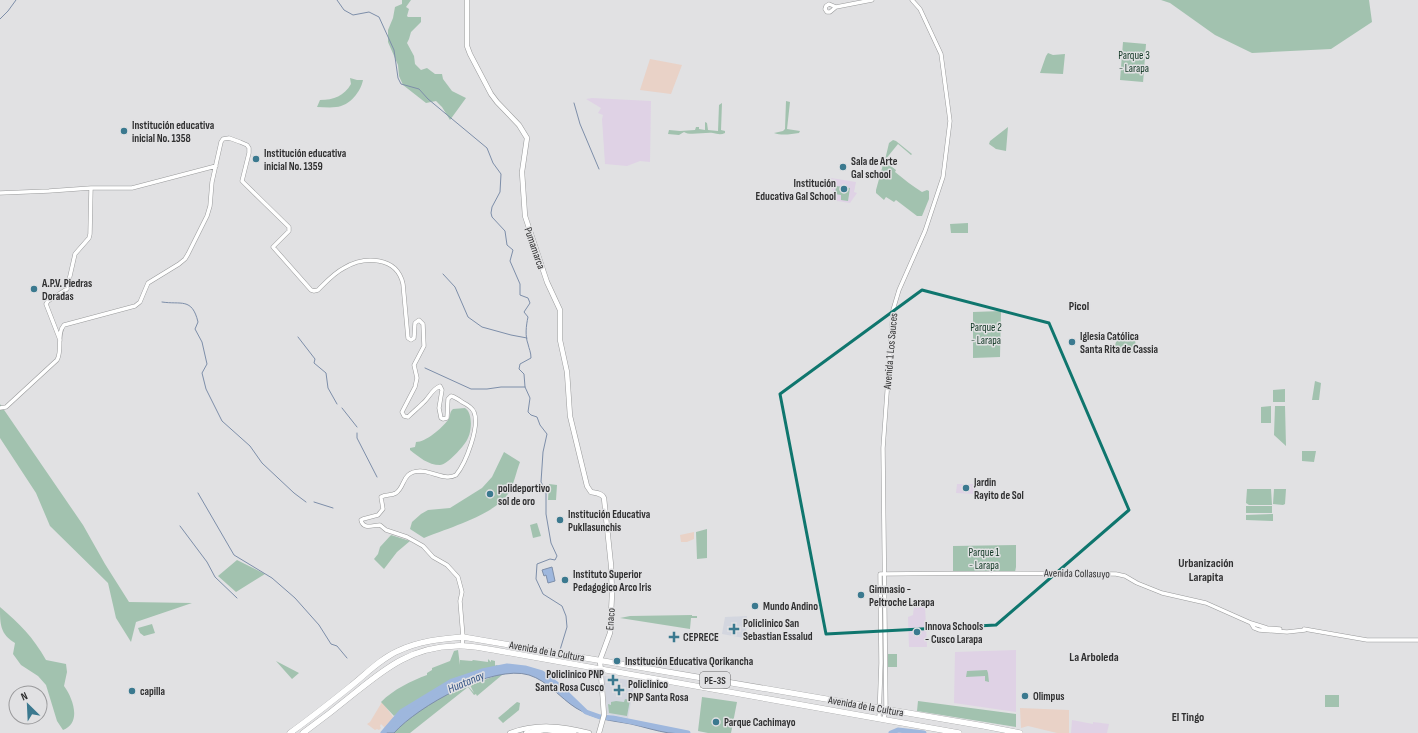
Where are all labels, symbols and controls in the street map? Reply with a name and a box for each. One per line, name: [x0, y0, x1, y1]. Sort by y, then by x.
park label: Parque 3 - Larapa: [1118, 49, 1150, 75]
place label: Institución educativa inicial No. 1358: [132, 119, 215, 145]
marker: Institución educativa inicial No. 1358: [119, 126, 129, 136]
place label: Institución educativa inicial No. 1359: [264, 147, 347, 173]
marker: Institución educativa inicial No. 1359: [251, 154, 261, 164]
place label: Sala de Arte Gal school: [851, 155, 898, 181]
marker: Sala de Arte Gal school: [838, 162, 848, 172]
place label: Institución Educativa Gal School: [756, 177, 836, 203]
marker: Institución Educativa Gal School: [839, 184, 849, 194]
street label: Pumamarca: [521, 226, 548, 271]
place label: A.P.V. Piedras Doradas: [41, 277, 92, 303]
marker: A.P.V. Piedras Doradas: [29, 284, 39, 294]
district label: Picol: [1069, 299, 1089, 314]
street label: Avenida 1 Los Sauces: [881, 312, 900, 391]
park label: Parque 2 - Larapa: [970, 321, 1002, 347]
place label: Iglesia Católica Santa Rita de Cassia: [1080, 330, 1159, 356]
marker: Iglesia Católica Santa Rita de Cassia: [1067, 337, 1077, 347]
place label: Jardin Rayito de Sol: [973, 476, 1024, 502]
place label: polideportivo sol de oro: [498, 482, 550, 508]
marker: Jardin Rayito de Sol: [961, 483, 971, 493]
marker: polideportivo sol de oro: [485, 489, 495, 499]
place label: Institución Educativa Pukllasunchis: [568, 508, 651, 534]
marker: Institución Educativa Pukllasunchis: [555, 515, 565, 525]
park label: Parque 1 - Larapa: [969, 546, 1000, 572]
district label: Urbanización Larapita: [1178, 556, 1234, 585]
street label: Avenida Collasuyo: [1043, 566, 1110, 581]
place label: Instituto Superior Pedagogico Arco Iris: [573, 568, 651, 594]
marker: Instituto Superior Pedagogico Arco Iris: [560, 575, 570, 585]
place label: Gimnasio - Peltroche Larapa: [869, 583, 935, 609]
marker: Gimnasio - Peltroche Larapa: [856, 590, 866, 600]
place label: Mundo Andino: [763, 600, 818, 613]
marker: Mundo Andino: [750, 601, 760, 611]
street label: Enaco: [603, 607, 618, 631]
place label: Policlinico San Sebastian Essalud: [743, 617, 813, 643]
place label: Innova Schools - Cusco Larapa: [925, 620, 983, 646]
marker: Policlinico San Sebastian Essalud: [728, 623, 740, 635]
marker: Innova Schools - Cusco Larapa: [912, 627, 922, 637]
marker: CEPRECE: [668, 631, 680, 643]
place label: CEPRECE: [683, 631, 719, 644]
street label: Avenida de la Cultura: [507, 638, 586, 665]
district label: La Arboleda: [1069, 650, 1119, 665]
place label: Institución Educativa Qorikancha: [625, 655, 754, 668]
marker: Institución Educativa Qorikancha: [612, 656, 622, 666]
water label: Huatanay: [446, 668, 487, 697]
place label: Policlinico PNP Santa Rosa Cusco: [535, 668, 604, 694]
road number: PE-3S: [700, 672, 730, 688]
marker: Policlinico PNP Santa Rosa Cusco: [607, 674, 619, 686]
place label: Policlinico PNP Santa Rosa: [628, 678, 689, 704]
marker: Policlinico PNP Santa Rosa: [613, 684, 625, 696]
north arrow: [8, 685, 48, 725]
place label: capilla: [140, 685, 166, 698]
marker: capilla: [127, 686, 137, 696]
text: N: [19, 689, 30, 703]
place label: Olimpus: [1033, 690, 1064, 703]
marker: Olimpus: [1020, 691, 1030, 701]
street label: Avenida de la Cultura: [826, 693, 905, 720]
district label: El Tingo: [1172, 710, 1204, 725]
place label: Parque Cachimayo: [724, 716, 796, 729]
marker: Parque Cachimayo: [711, 717, 721, 727]

